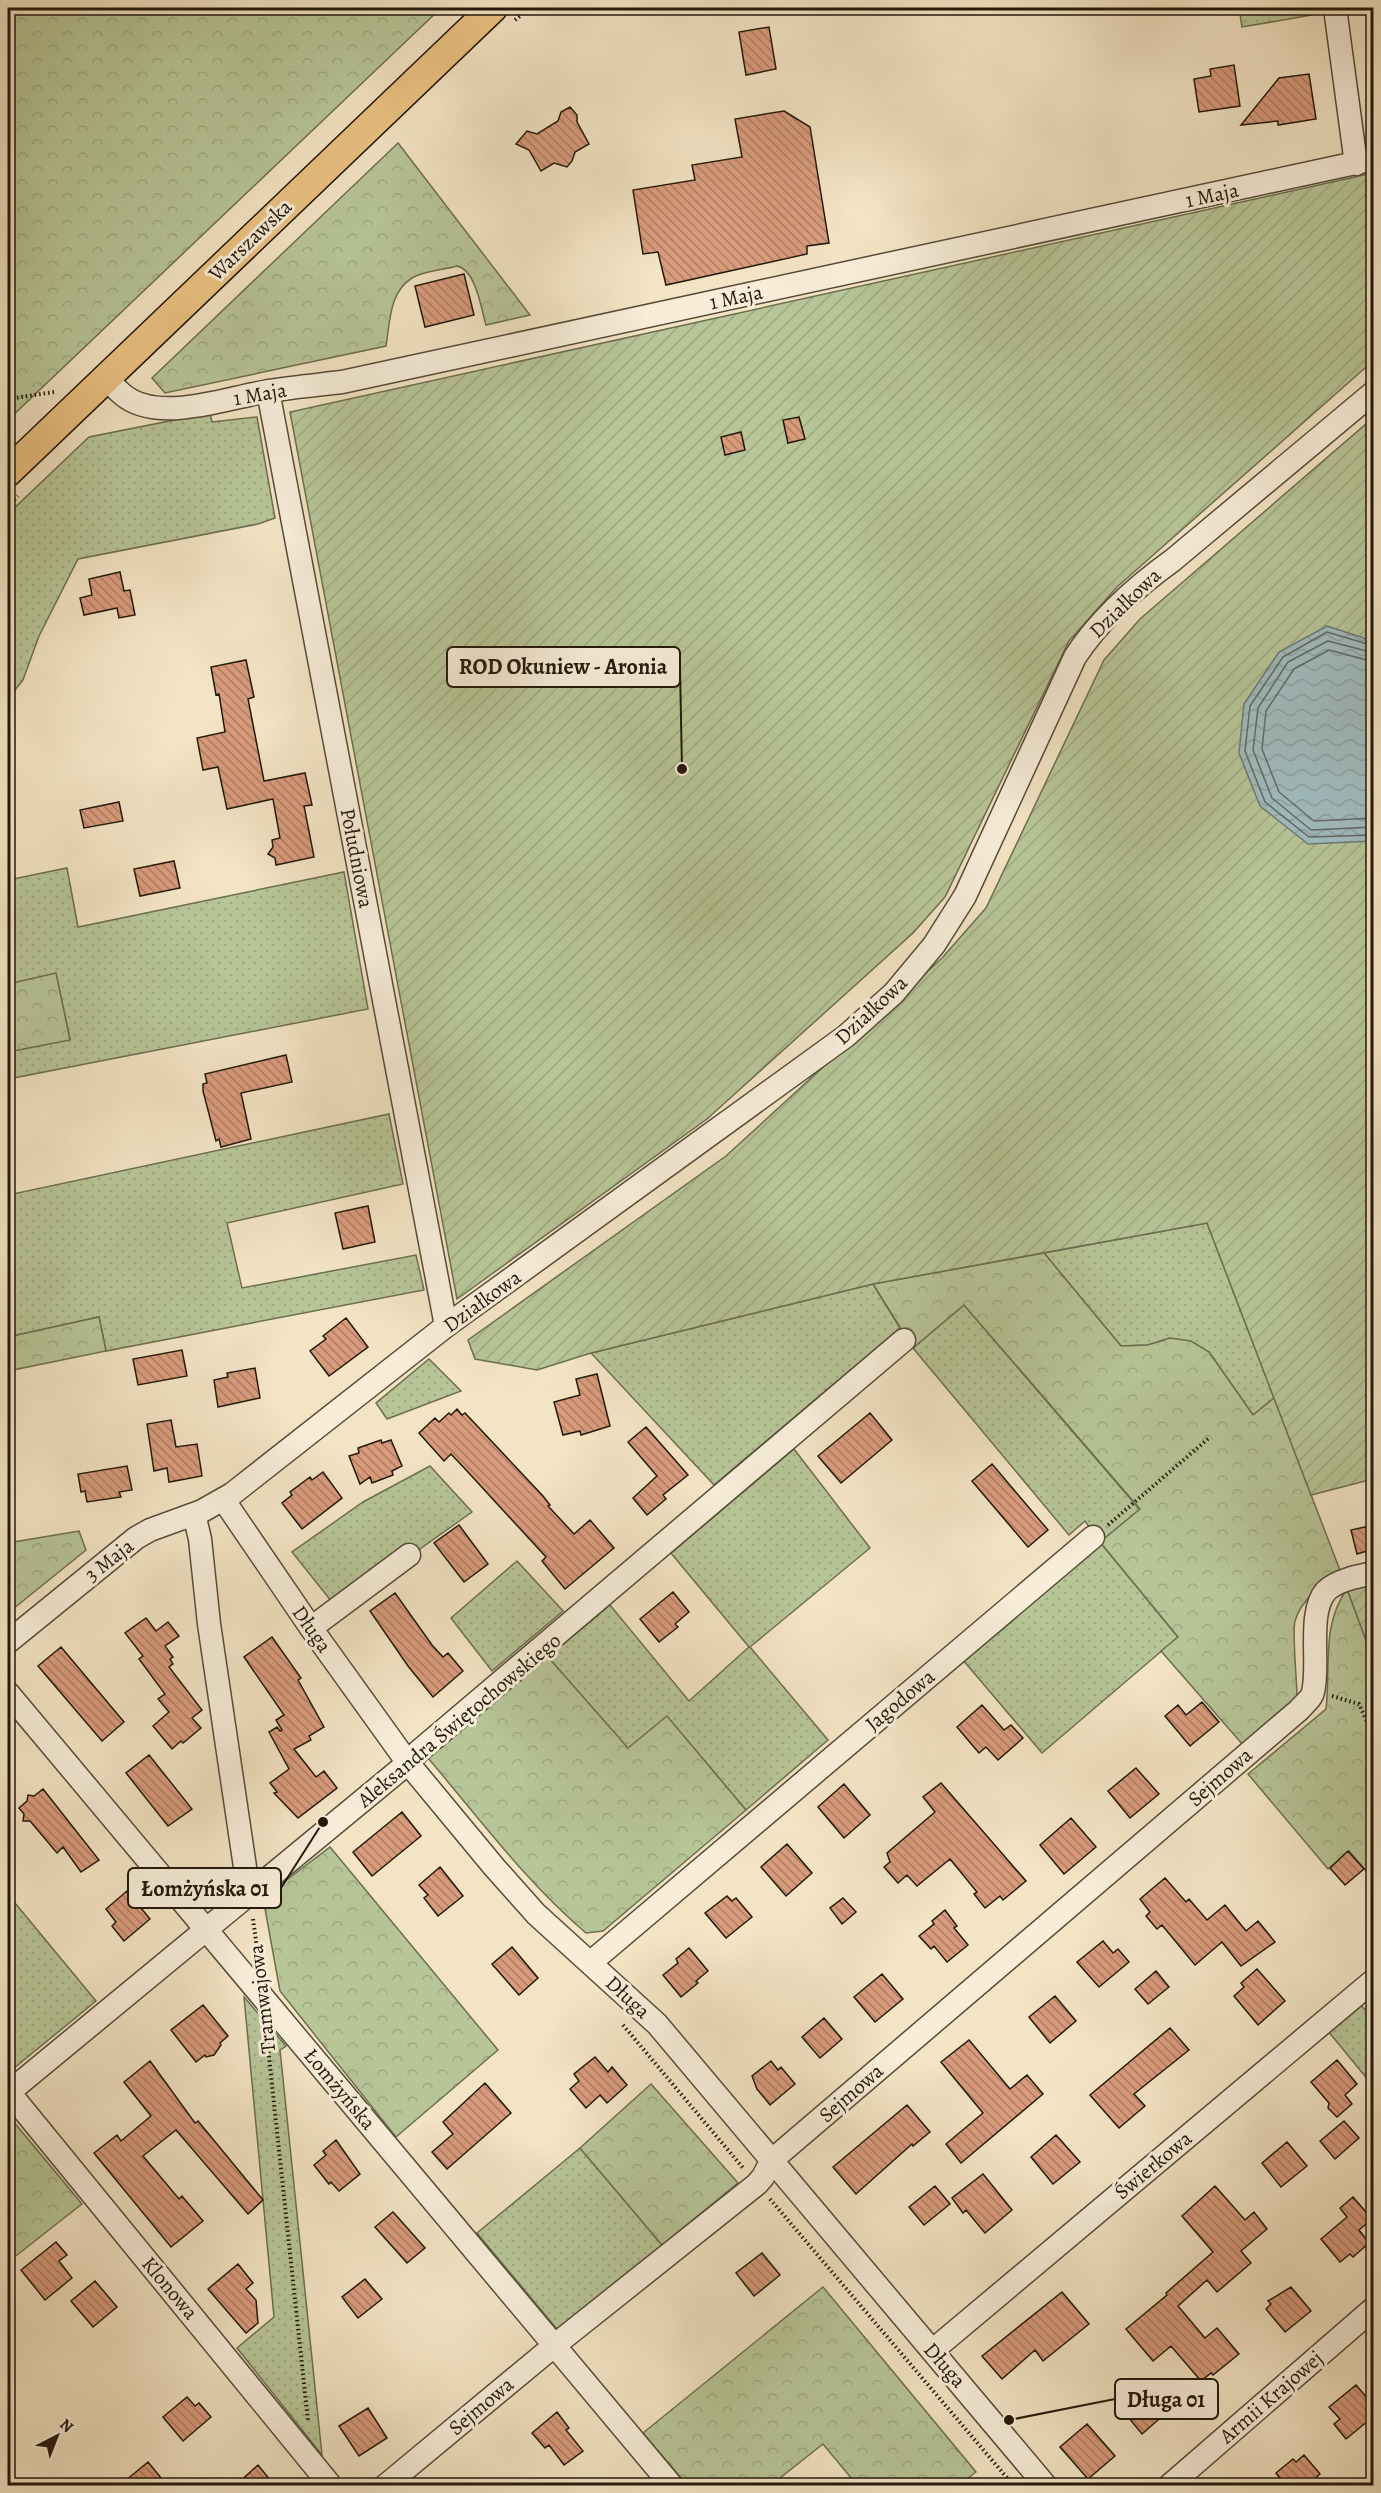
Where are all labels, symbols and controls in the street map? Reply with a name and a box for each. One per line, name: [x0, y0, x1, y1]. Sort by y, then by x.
street label: 1 Maja: [1183, 176, 1241, 214]
street label: Warszawska: [201, 193, 298, 288]
street label: 1 Maja: [707, 278, 765, 316]
street label: 1 Maja: [231, 376, 289, 412]
street label: Działkowa: [1083, 561, 1167, 644]
callout: ROD Okuniew - Aronia: [447, 647, 680, 687]
text: ROD Okuniew - Aronia: [459, 652, 668, 682]
street label: Południowa: [334, 806, 380, 911]
street label: Działkowa: [828, 969, 914, 1051]
street label: Działkowa: [437, 1263, 527, 1339]
street label: 3 Maja: [79, 1532, 140, 1588]
street label: Długa: [286, 1600, 338, 1658]
street label: Aleksandra Świętochowskiego: [350, 1626, 567, 1814]
street label: Jagodowa: [859, 1663, 941, 1737]
street label: Sejmowa: [1182, 1741, 1258, 1813]
callout: Łomżyńska 01: [128, 1868, 281, 1908]
text: Łomżyńska 01: [141, 1874, 269, 1904]
street label: Tramwajowa: [241, 1943, 283, 2055]
street label: Długa: [599, 1969, 657, 2025]
street label: Łomżyńska: [298, 2042, 383, 2136]
street label: Sejmowa: [813, 2057, 889, 2129]
street label: Świerkowa: [1108, 2124, 1198, 2206]
street label: Klonowa: [135, 2250, 205, 2326]
street label: Długa: [917, 2336, 973, 2394]
street label: Armii Krajowej: [1213, 2344, 1329, 2450]
street label: Sejmowa: [442, 2370, 520, 2442]
callout: Długa 01: [1115, 2379, 1218, 2419]
text: Długa 01: [1127, 2385, 1205, 2415]
north arrow: [27, 2406, 87, 2466]
text: N: [55, 2414, 78, 2438]

